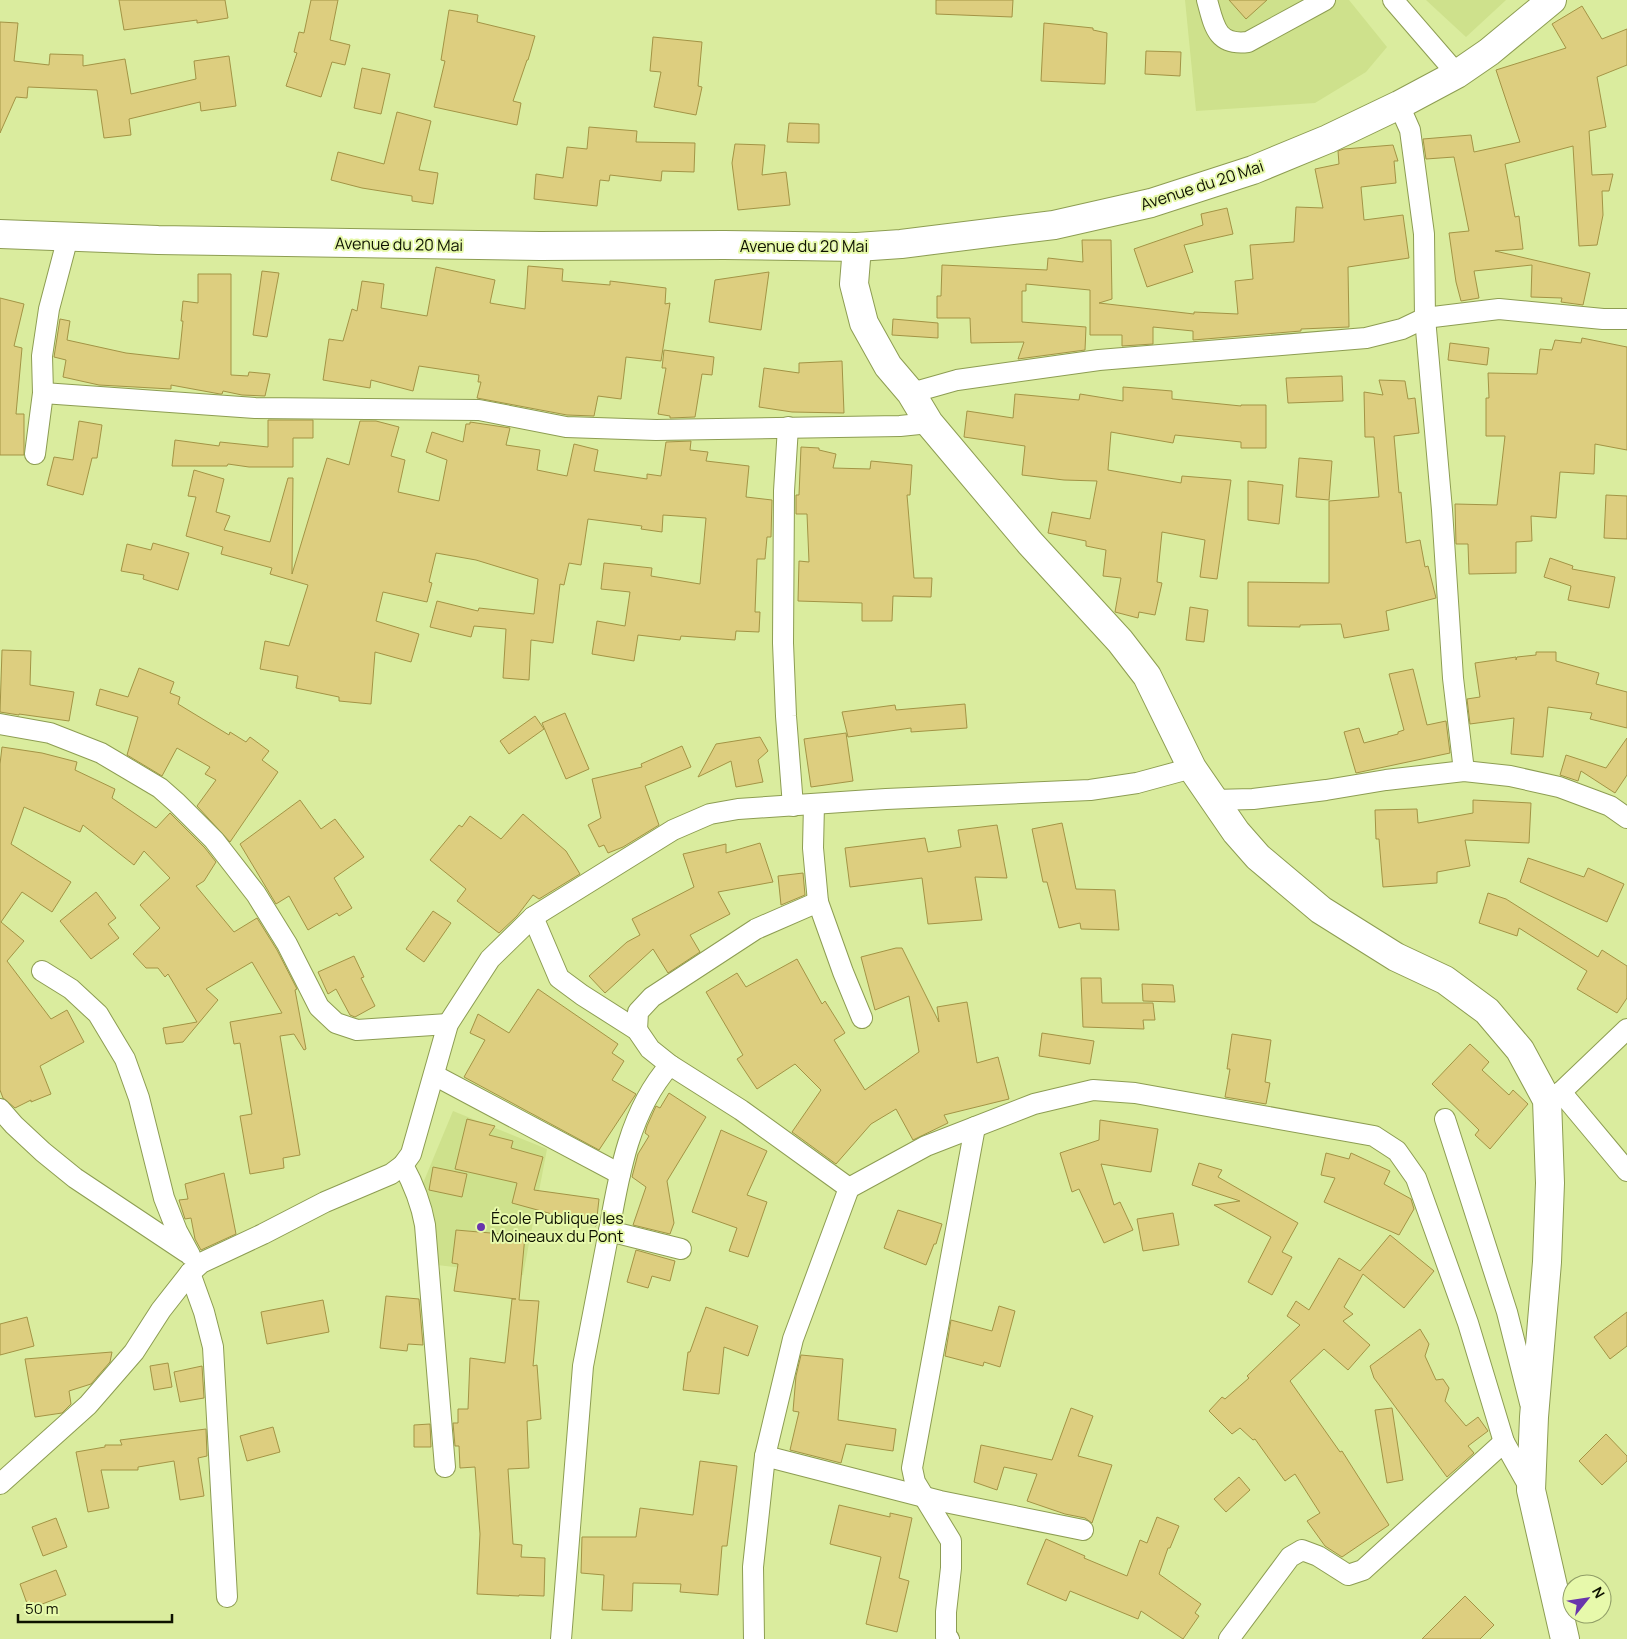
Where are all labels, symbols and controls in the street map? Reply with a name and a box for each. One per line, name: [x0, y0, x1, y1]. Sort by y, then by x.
street label: Avenue du 20 Mai: [1138, 155, 1266, 215]
street label: Avenue du 20 Mai: [335, 232, 463, 256]
street label: Avenue du 20 Mai: [740, 235, 868, 257]
place label: École Publique les Moineaux du Pont: [491, 1207, 624, 1247]
marker: École Publique les Moineaux du Pont: [475, 1221, 487, 1233]
north arrow: [1562, 1574, 1612, 1624]
text: N: [1588, 1583, 1609, 1601]
scale bar: [18, 1592, 171, 1624]
text: 50 m: [25, 1598, 59, 1619]

